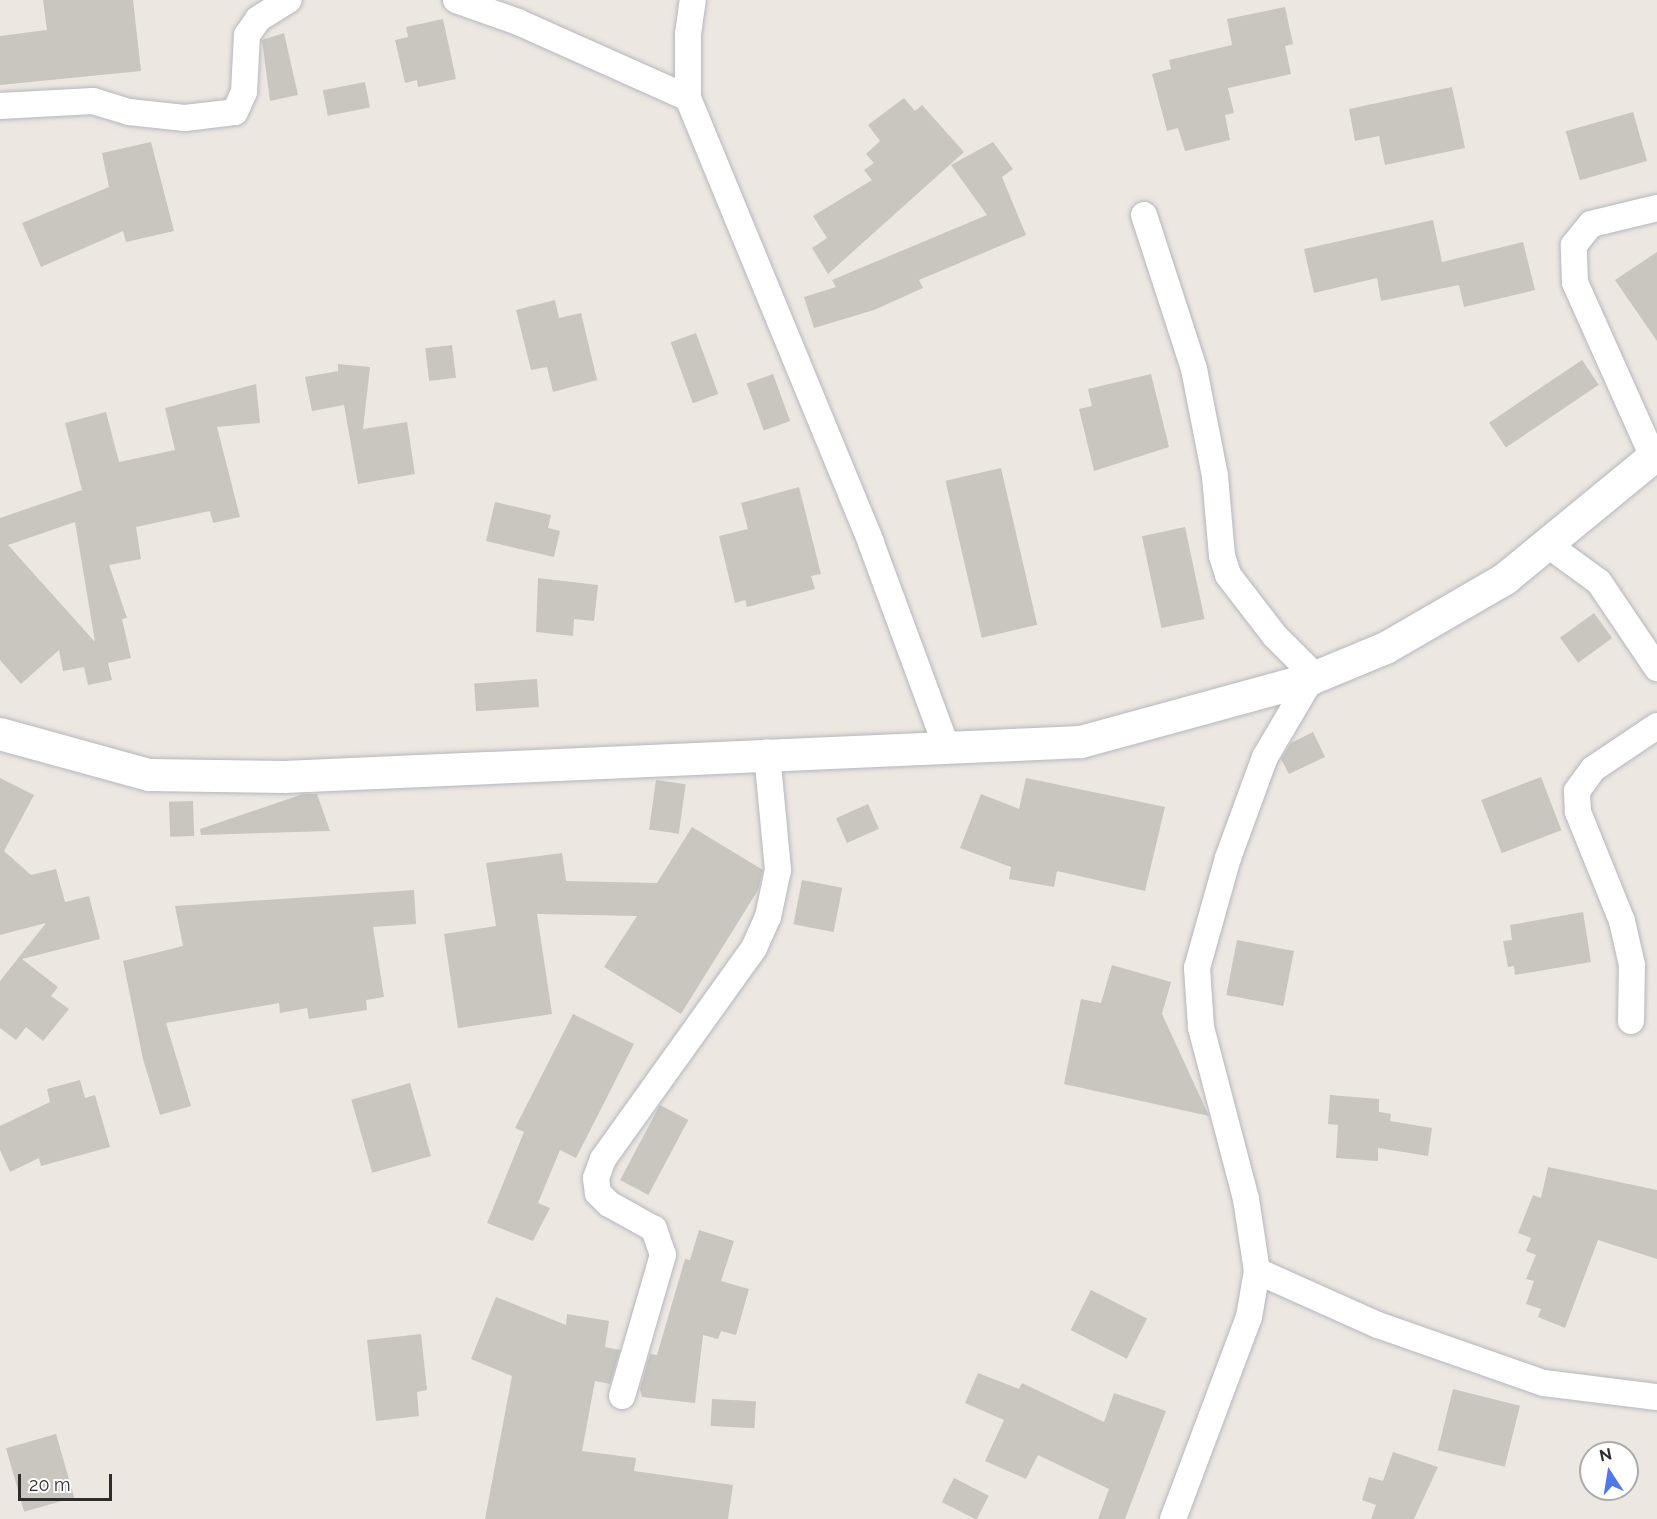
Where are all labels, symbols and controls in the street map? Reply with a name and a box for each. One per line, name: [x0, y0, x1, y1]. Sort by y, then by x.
north arrow: [1579, 1441, 1639, 1501]
text: N: [1598, 1444, 1614, 1465]
scale bar: [21, 1462, 116, 1500]
text: 20 m: [29, 1474, 71, 1495]

